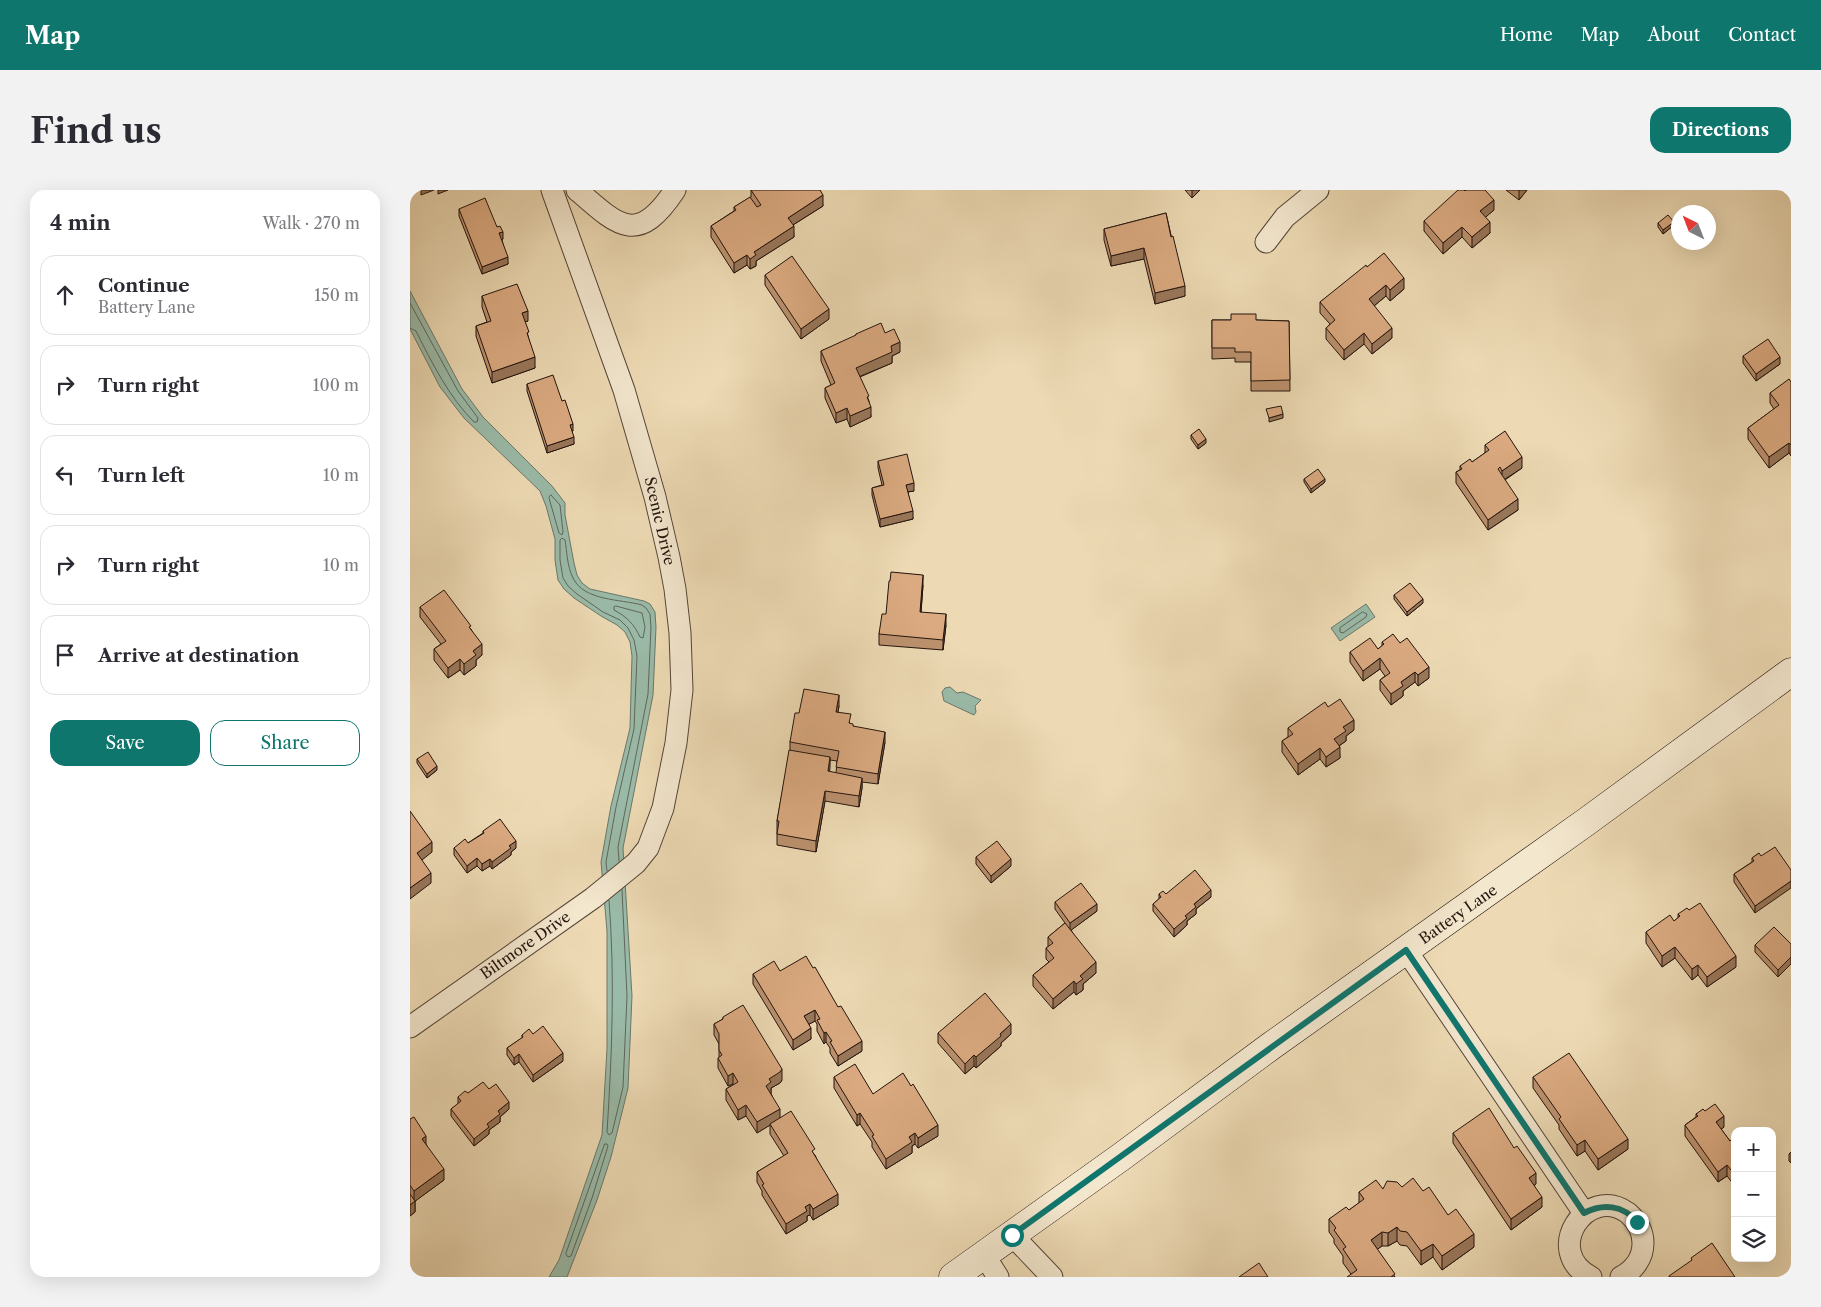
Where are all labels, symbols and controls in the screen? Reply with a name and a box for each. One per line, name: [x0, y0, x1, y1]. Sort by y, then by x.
text: Map: [25, 21, 80, 50]
text: Home: [1500, 24, 1553, 46]
text: Map: [1581, 24, 1619, 46]
text: About: [1647, 24, 1700, 46]
text: Contact: [1728, 24, 1796, 46]
button: Directions: [1650, 107, 1791, 153]
text: Find us: [30, 109, 162, 152]
north arrow: [1671, 205, 1716, 250]
text: 4 min: [50, 210, 111, 235]
text: Walk · 270 m: [262, 213, 360, 233]
text: Continue: [98, 274, 190, 297]
icon: ahead: [51, 281, 79, 309]
text: 150 m: [314, 285, 359, 305]
text: Battery Lane: [98, 297, 195, 317]
icon: right: [51, 371, 79, 399]
text: Turn right: [98, 374, 199, 397]
text: 100 m: [313, 375, 359, 395]
icon: left: [51, 461, 79, 489]
text: Turn left: [98, 464, 185, 487]
text: 10 m: [323, 465, 359, 485]
street label: Scenic Drive: [641, 475, 679, 567]
icon: right: [51, 551, 79, 579]
text: Turn right: [98, 554, 199, 577]
text: 10 m: [323, 555, 359, 575]
icon: arrive: [51, 641, 79, 669]
text: Arrive at destination: [98, 644, 299, 667]
button: Save: [50, 720, 200, 766]
button: Share: [210, 720, 360, 766]
street label: Battery Lane: [1415, 880, 1501, 948]
street label: Biltmore Drive: [476, 907, 574, 983]
map controls: [1731, 1127, 1776, 1262]
button: +: [1731, 1127, 1776, 1172]
button: −: [1731, 1172, 1776, 1217]
route end: [1626, 1211, 1649, 1234]
button: layers: [1731, 1217, 1776, 1262]
route start: [1001, 1224, 1024, 1247]

